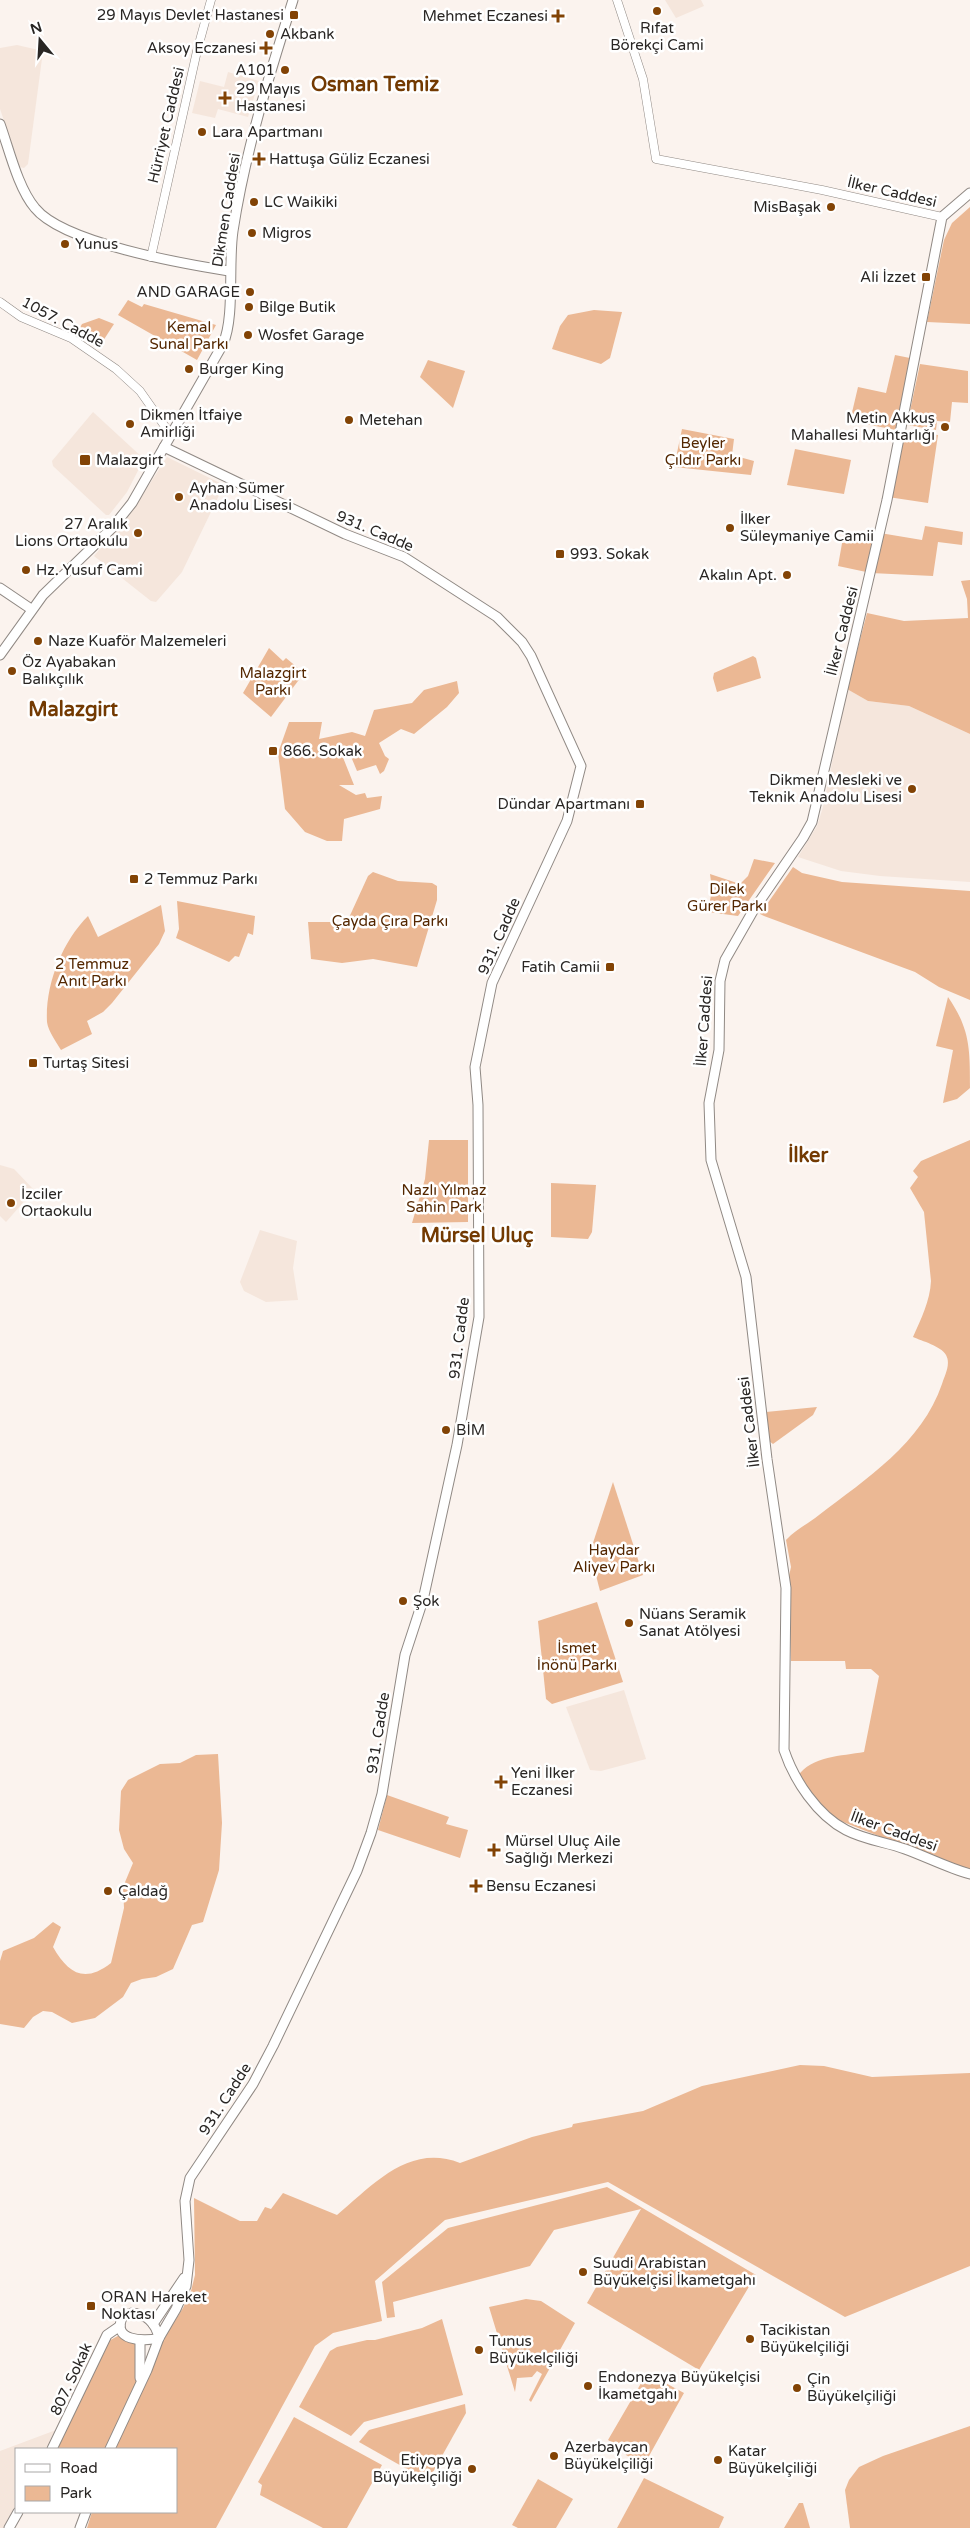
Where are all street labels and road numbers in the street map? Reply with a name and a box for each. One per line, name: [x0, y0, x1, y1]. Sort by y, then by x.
street label: Hürriyet Caddesi: [144, 65, 188, 185]
street label: Dikmen Caddesi: [208, 152, 244, 268]
street label: İlker Caddesi: [846, 173, 938, 211]
street label: 1057. Cadde: [19, 293, 107, 351]
street label: 931. Cadde: [334, 507, 416, 555]
street label: İlker Caddesi: [822, 585, 862, 677]
street label: 931. Cadde: [474, 895, 524, 977]
street label: İlker Caddesi: [692, 975, 716, 1067]
street label: 931. Cadde: [445, 1296, 473, 1380]
street label: İlker Caddesi: [735, 1376, 763, 1468]
street label: 931. Cadde: [363, 1691, 393, 1775]
street label: İlker Caddesi: [848, 1807, 940, 1855]
street label: 931. Cadde: [195, 2060, 255, 2138]
street label: 807. Sokak: [46, 2340, 96, 2418]

